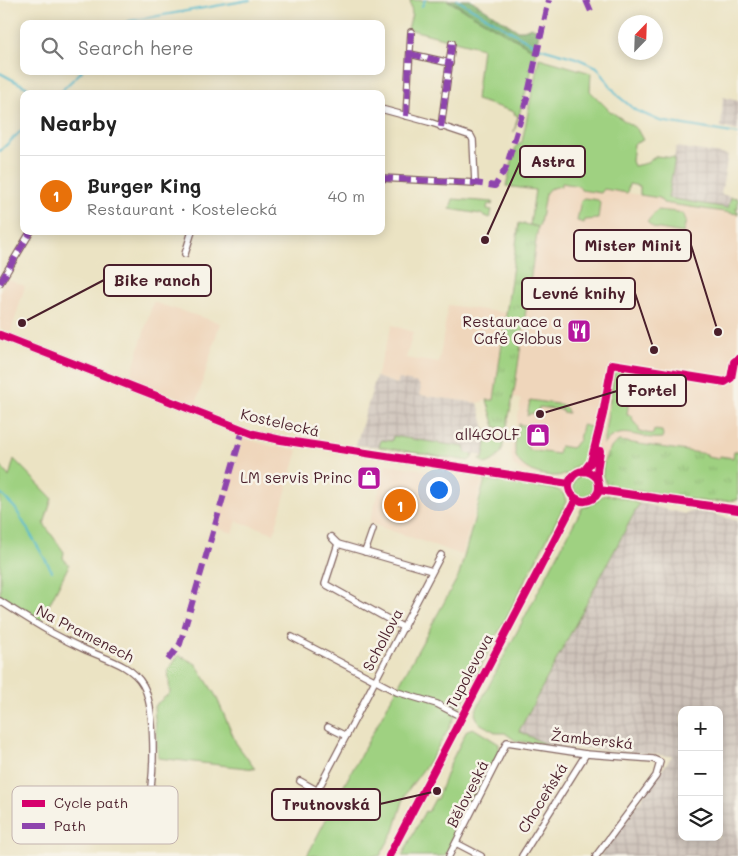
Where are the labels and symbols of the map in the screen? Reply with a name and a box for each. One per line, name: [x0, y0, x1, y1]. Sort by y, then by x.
north arrow: [618, 15, 663, 60]
callout: Astra: [520, 146, 585, 177]
text: Astra: [531, 150, 575, 171]
callout: Mister Minit: [574, 230, 691, 261]
text: Mister Minit: [584, 234, 682, 255]
callout: Bike ranch: [104, 265, 211, 296]
text: Bike ranch: [114, 269, 200, 290]
callout: Levné knihy: [522, 278, 635, 309]
text: Levné knihy: [532, 282, 626, 303]
place label: Restaurace a Café Globus: [463, 311, 562, 348]
restaurant icon: Restaurace a Café Globus: [566, 318, 592, 344]
callout: Fortel: [617, 375, 686, 406]
text: Fortel: [627, 379, 677, 400]
street label: Kostelecká: [239, 403, 322, 441]
shop icon: all4GOLF: [525, 422, 551, 448]
place label: all4GOLF: [455, 424, 520, 444]
shop icon: LM servis Princ: [356, 465, 382, 491]
place label: LM servis Princ: [240, 467, 352, 487]
your location: [426, 477, 452, 503]
pin: 1: [384, 486, 416, 524]
street label: Na Pramenech: [33, 600, 138, 666]
street label: Schollova: [357, 605, 407, 674]
street label: Tupolevova: [441, 630, 497, 711]
street label: Žamberská: [550, 725, 634, 753]
street label: Běloveská: [442, 756, 493, 831]
street label: Choceňská: [513, 759, 572, 836]
legend: [12, 786, 178, 844]
callout: Trutnovská: [272, 789, 380, 820]
text: Cycle path: [54, 793, 128, 812]
text: Trutnovská: [282, 793, 370, 814]
text: Path: [54, 816, 85, 835]

